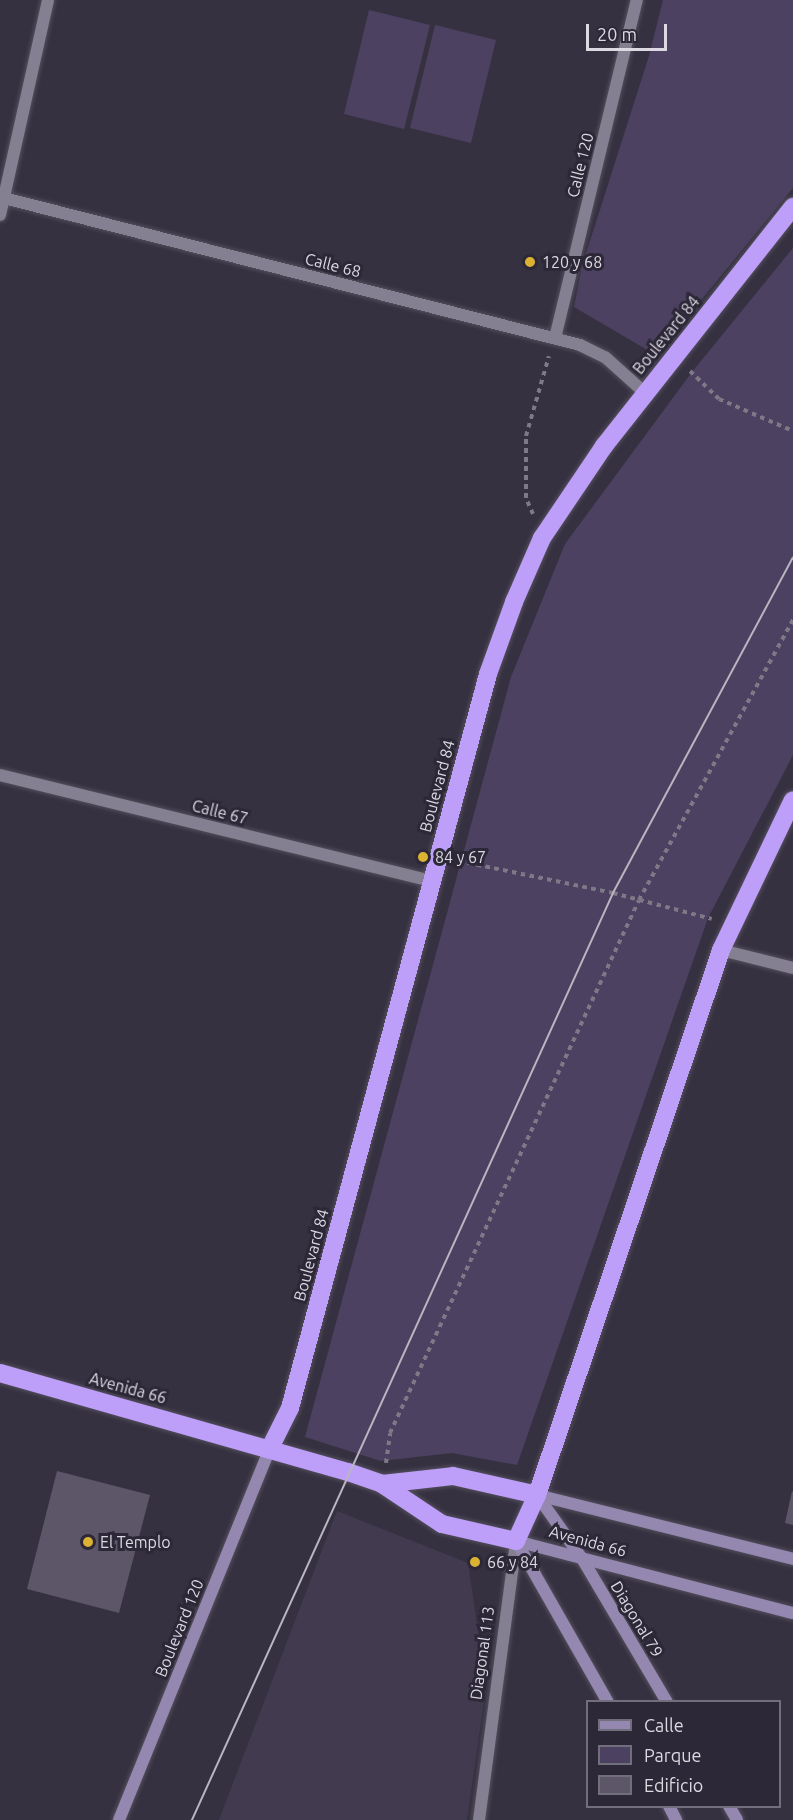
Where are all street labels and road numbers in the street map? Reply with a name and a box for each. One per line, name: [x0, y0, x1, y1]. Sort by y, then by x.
street label: Calle 120: [563, 131, 597, 199]
street label: Calle 68: [303, 249, 363, 281]
street label: Boulevard 84: [629, 292, 703, 378]
street label: Boulevard 84: [415, 738, 459, 834]
street label: Calle 67: [190, 796, 250, 828]
street label: Boulevard 84: [289, 1207, 333, 1303]
street label: Avenida 66: [87, 1368, 169, 1408]
street label: Avenida 66: [547, 1521, 629, 1561]
street label: Boulevard 120: [151, 1576, 207, 1680]
street label: Diagonal 79: [607, 1578, 667, 1660]
street label: Diagonal 113: [466, 1605, 498, 1701]

